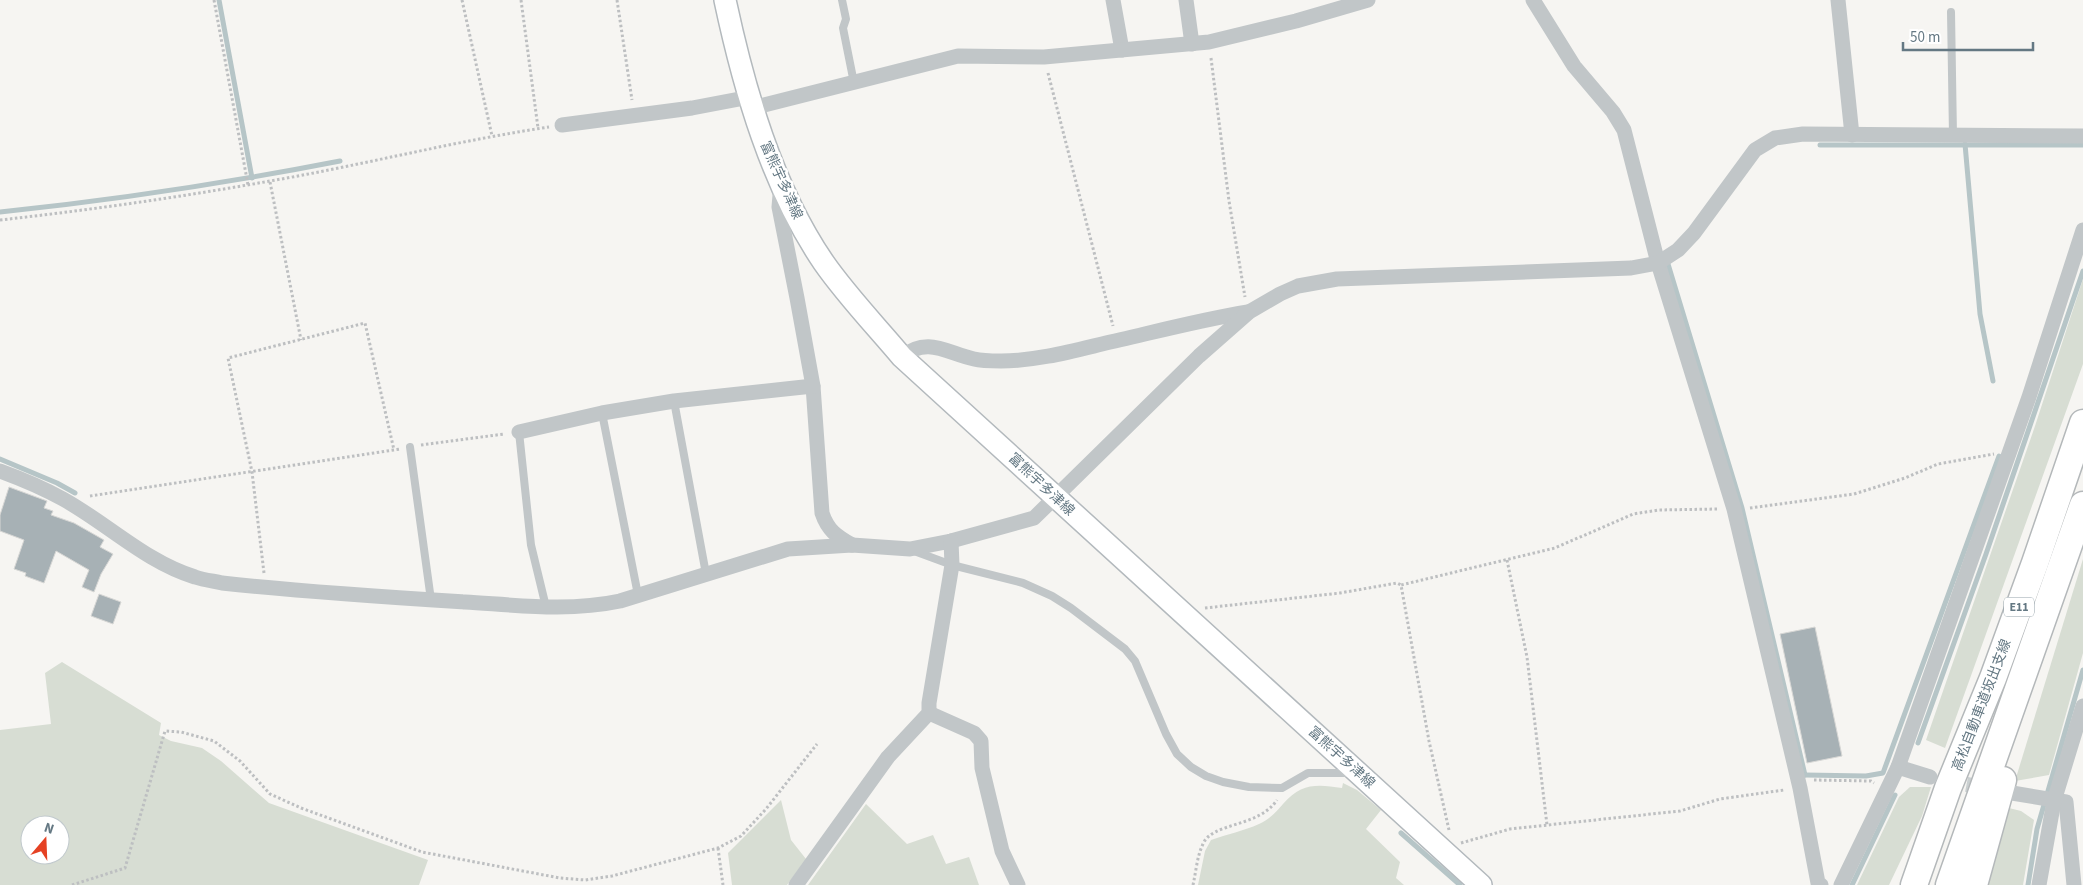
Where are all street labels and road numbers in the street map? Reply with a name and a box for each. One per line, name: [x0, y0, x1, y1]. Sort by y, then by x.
street label: 富熊宇多津線: [755, 138, 807, 223]
street label: 富熊宇多津線: [1004, 449, 1079, 521]
road number: E11: [2004, 598, 2034, 616]
street label: 高松自動車道坂出支線: [1948, 636, 2016, 774]
street label: 富熊宇多津線: [1303, 722, 1379, 793]

